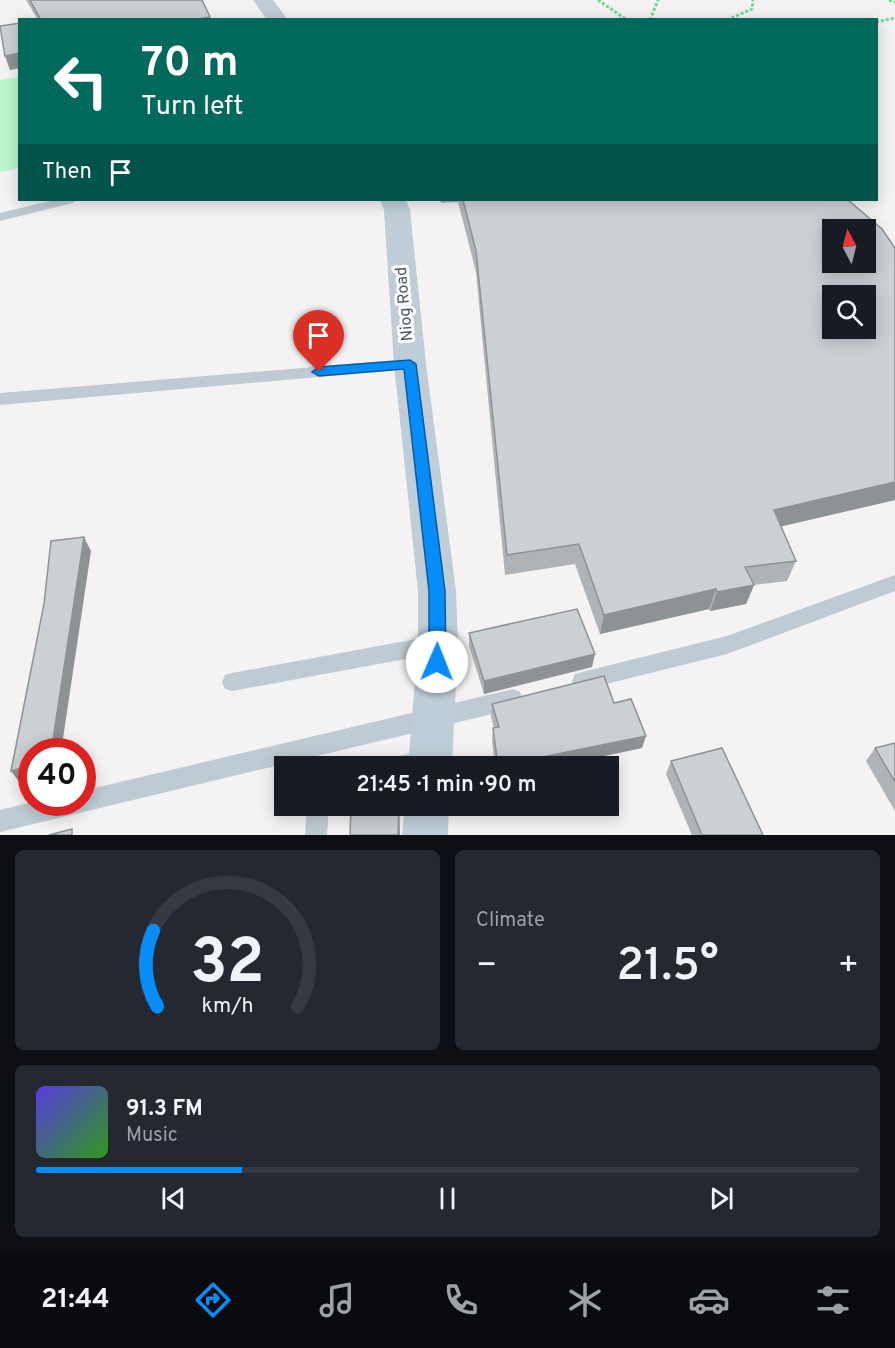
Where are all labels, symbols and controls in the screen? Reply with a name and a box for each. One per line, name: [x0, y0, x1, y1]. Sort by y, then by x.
text: 70 m: [141, 38, 239, 91]
icon: left: [42, 42, 120, 120]
text: Turn left: [141, 90, 243, 124]
icon: arrive: [104, 156, 137, 189]
text: Then: [42, 159, 92, 186]
north arrow: [822, 219, 876, 273]
map controls: [822, 219, 876, 339]
street label: Niog Road: [392, 266, 418, 342]
button: search: [822, 285, 876, 339]
pin: [293, 310, 344, 372]
icon: arrive: [302, 319, 335, 352]
position arrow: [405, 630, 469, 694]
speed limit sign: 40: [18, 738, 96, 816]
text: 21:45 · 1 min · 90 m: [356, 772, 537, 799]
text: Climate: [476, 908, 545, 934]
text: 32: [190, 926, 265, 1005]
text: 21.5°: [616, 939, 719, 996]
text: −: [476, 946, 497, 988]
text: +: [838, 946, 859, 988]
text: km/h: [201, 993, 254, 1020]
text: 91.3 FM: [126, 1096, 203, 1123]
text: Music: [126, 1123, 178, 1149]
icon: previous: [157, 1182, 190, 1215]
icon: pause: [431, 1182, 464, 1215]
icon: next: [705, 1182, 738, 1215]
icon: directions: [192, 1279, 234, 1321]
icon: music: [316, 1279, 358, 1321]
icon: phone: [440, 1279, 482, 1321]
icon: climate: [564, 1279, 606, 1321]
icon: car: [688, 1279, 730, 1321]
icon: filters: [812, 1279, 854, 1321]
text: 21:44: [41, 1283, 110, 1317]

